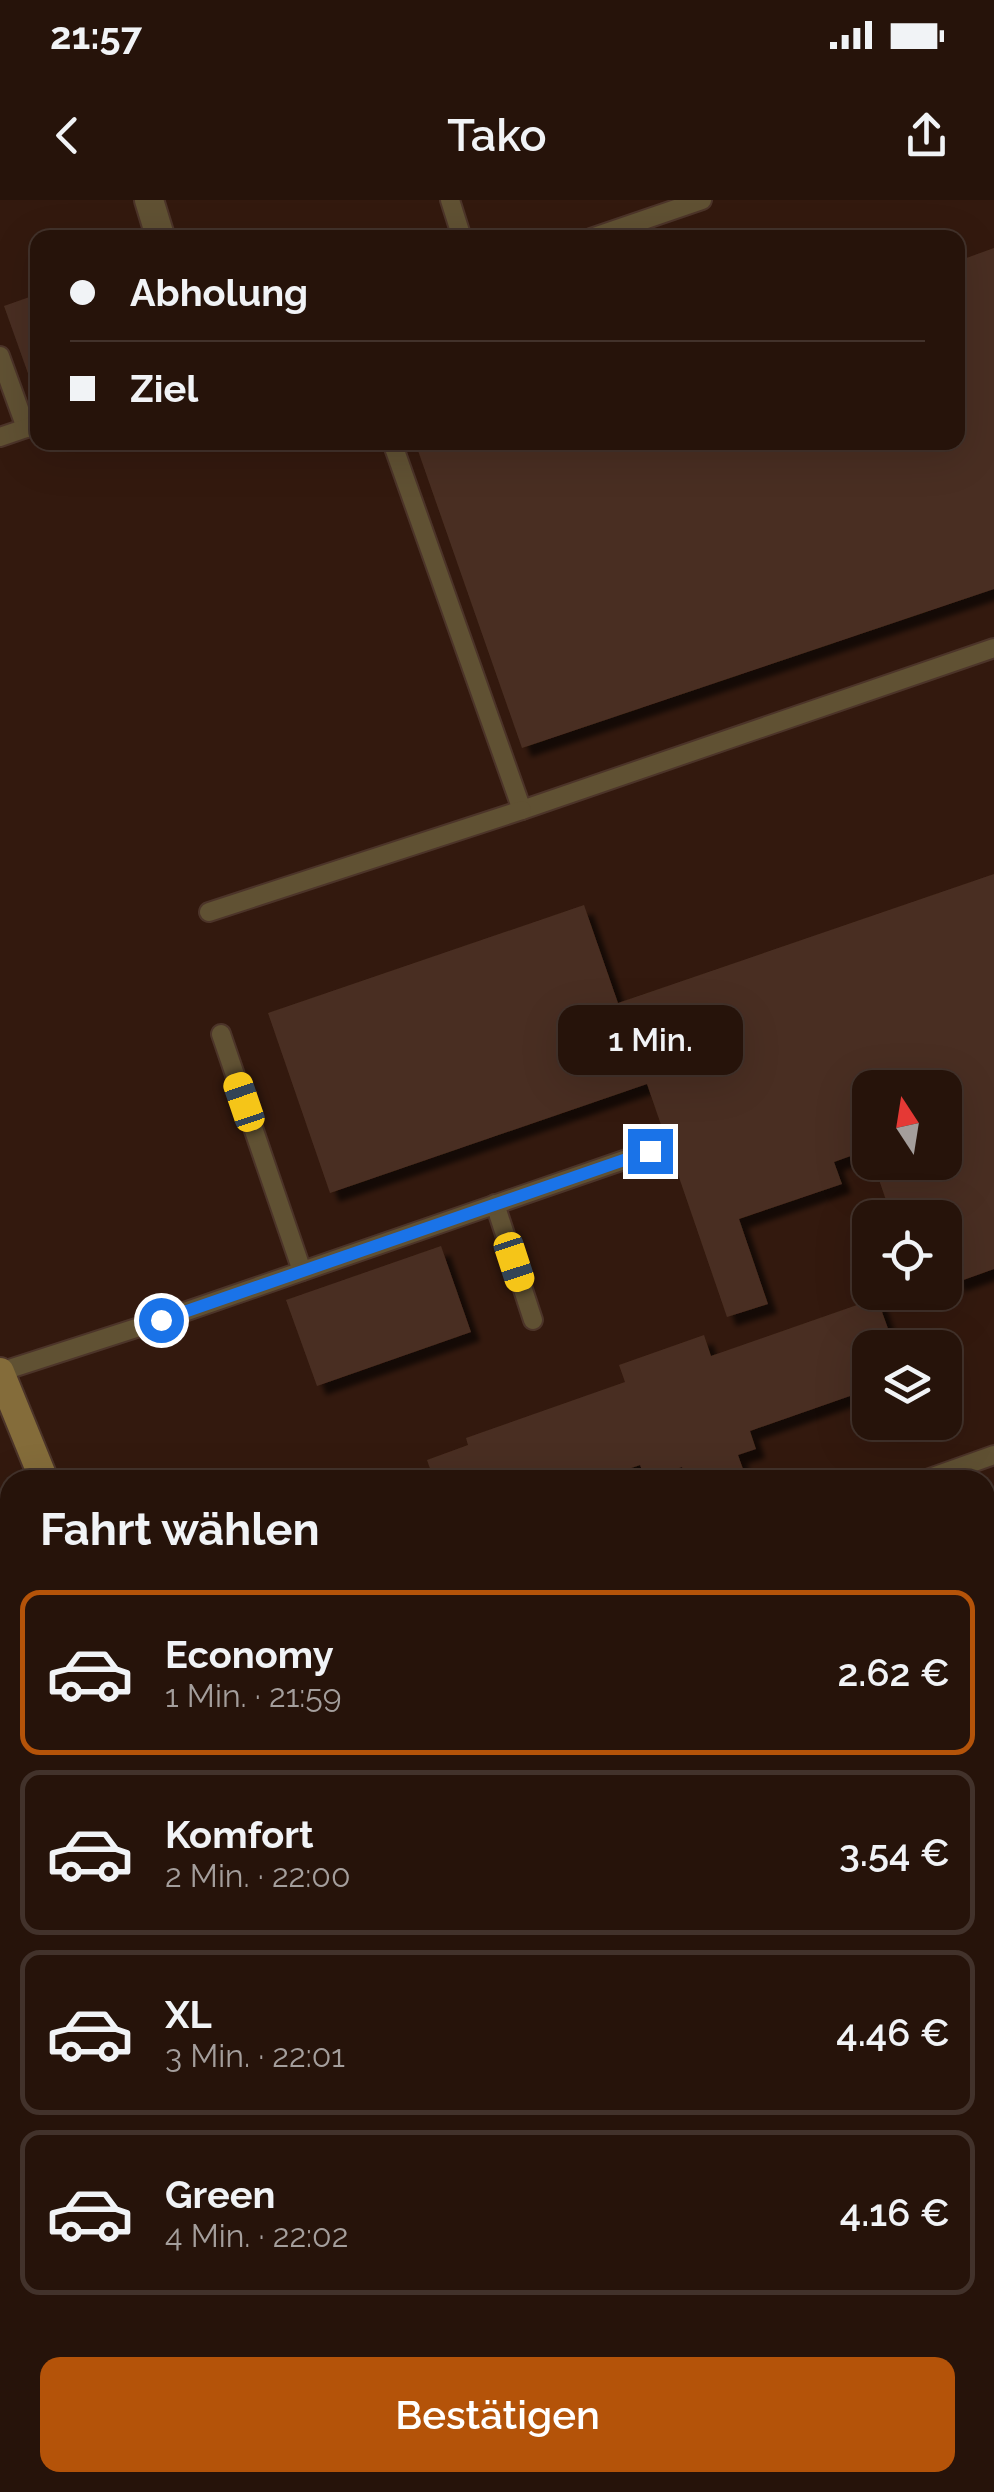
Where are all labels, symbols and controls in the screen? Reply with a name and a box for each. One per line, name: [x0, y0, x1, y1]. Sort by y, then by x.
text: 21:57: [50, 13, 142, 58]
icon: back: [40, 108, 95, 163]
icon: share: [899, 108, 954, 163]
text: Tako: [447, 109, 547, 162]
text: Abholung: [130, 270, 308, 315]
text: Ziel: [130, 366, 198, 411]
callout: 1 Min.: [558, 1006, 742, 1076]
text: 1 Min.: [608, 1021, 693, 1058]
car: [220, 1069, 268, 1135]
north arrow: [852, 1070, 962, 1180]
map controls: [852, 1070, 962, 1440]
route end: [628, 1129, 673, 1174]
button: locate: [852, 1200, 962, 1310]
car: [490, 1229, 538, 1295]
route start: [139, 1298, 184, 1343]
button: layers: [852, 1330, 962, 1440]
text: Fahrt wählen: [40, 1503, 320, 1556]
icon: car: [45, 1628, 135, 1718]
text: Economy: [165, 1632, 334, 1677]
text: 2.62 €: [837, 1650, 950, 1695]
text: 1 Min. · 21:59: [165, 1677, 342, 1714]
icon: car: [45, 1808, 135, 1898]
text: Komfort: [165, 1812, 314, 1857]
text: 3.54 €: [839, 1830, 950, 1875]
text: 2 Min. · 22:00: [165, 1857, 350, 1894]
icon: car: [45, 1988, 135, 2078]
text: XL: [165, 1992, 212, 2037]
text: 4.46 €: [836, 2010, 950, 2055]
text: 3 Min. · 22:01: [165, 2037, 345, 2074]
icon: car: [45, 2168, 135, 2258]
text: Green: [165, 2172, 275, 2217]
text: 4.16 €: [840, 2190, 950, 2235]
text: 4 Min. · 22:02: [165, 2217, 348, 2254]
button: Bestätigen: [40, 2357, 955, 2472]

